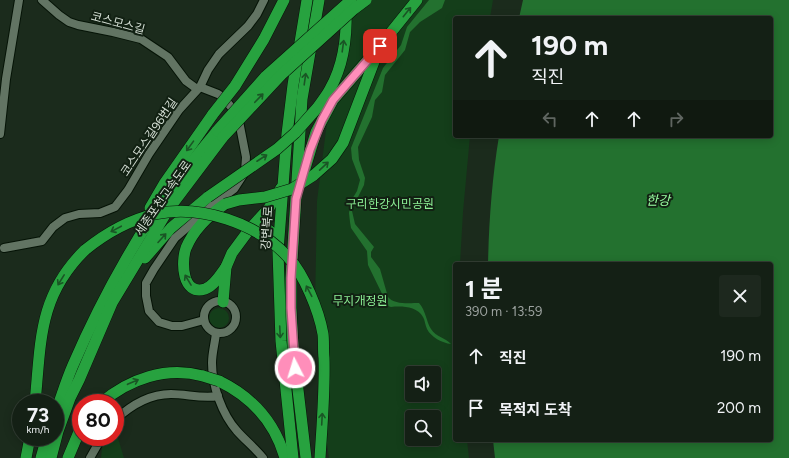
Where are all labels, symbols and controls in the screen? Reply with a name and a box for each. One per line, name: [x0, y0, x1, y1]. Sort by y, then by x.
one-way arrow: [403, 7, 412, 18]
street label: 코스모스길: [90, 9, 146, 37]
text: 190 m: [531, 28, 608, 62]
pin: [363, 29, 397, 63]
icon: ahead: [465, 32, 517, 84]
icon: arrive: [369, 35, 391, 57]
one-way arrow: [339, 40, 347, 53]
text: 직진: [531, 66, 564, 88]
one-way arrow: [301, 73, 309, 86]
one-way arrow: [254, 93, 264, 103]
street label: 코스모스길96번길: [118, 95, 180, 179]
icon: left: [539, 108, 561, 130]
icon: ahead: [581, 108, 603, 130]
icon: ahead: [623, 108, 645, 130]
icon: right: [665, 108, 687, 130]
one-way arrow: [186, 140, 195, 151]
one-way arrow: [256, 154, 268, 162]
street label: 세종포천고속도로: [132, 158, 194, 238]
one-way arrow: [319, 161, 329, 170]
water label: 한강: [646, 193, 672, 208]
park label: 구리한강시민공원: [346, 197, 434, 211]
street label: 강변북로: [258, 205, 276, 251]
one-way arrow: [110, 226, 122, 233]
one-way arrow: [157, 232, 166, 243]
one-way arrow: [57, 274, 65, 285]
text: 1 분: [465, 274, 503, 303]
one-way arrow: [183, 275, 192, 286]
button: close: [719, 275, 761, 317]
one-way arrow: [305, 286, 312, 298]
park label: 무지개정원: [332, 294, 388, 308]
text: 390 m · 13:59: [465, 304, 542, 319]
one-way arrow: [277, 325, 284, 338]
icon: ahead: [465, 345, 487, 367]
position arrow: [274, 347, 316, 389]
text: 190 m: [720, 347, 761, 365]
text: 직진: [499, 349, 527, 367]
map controls: [405, 366, 441, 446]
button: sound: [405, 366, 441, 402]
one-way arrow: [127, 378, 139, 385]
speed limit sign: 80: [72, 394, 124, 446]
icon: arrive: [465, 397, 487, 419]
text: 200 m: [717, 399, 761, 417]
text: 목적지 도착: [499, 401, 572, 419]
text: 73: [27, 403, 49, 427]
button: search: [405, 410, 441, 446]
one-way arrow: [318, 413, 325, 426]
text: km/h: [27, 423, 49, 436]

